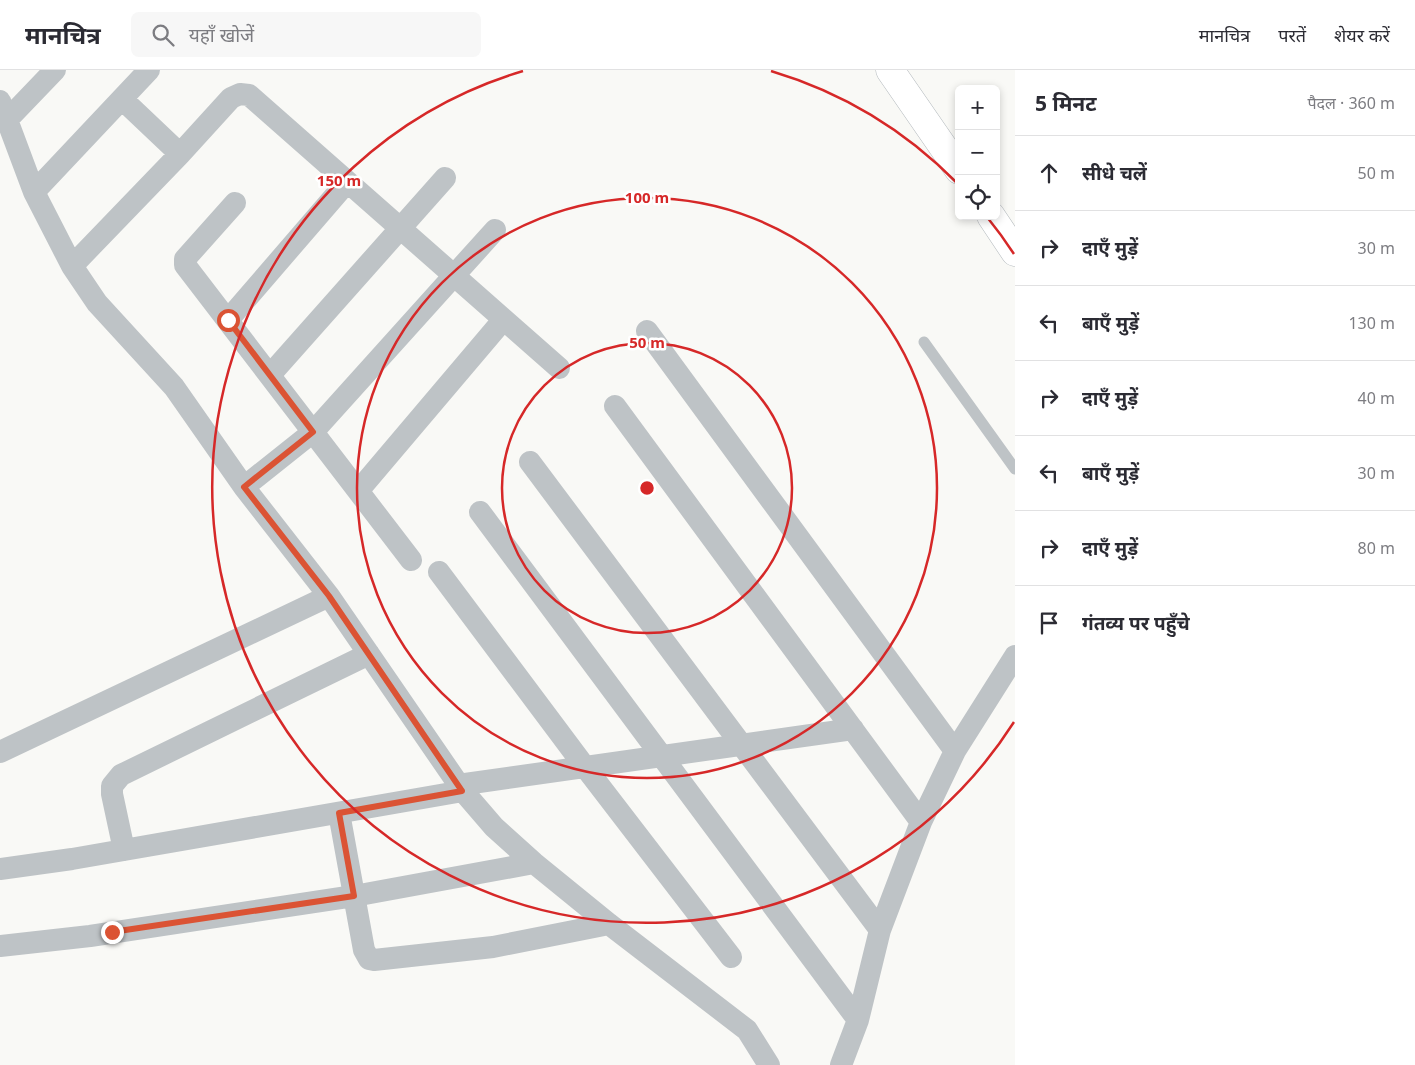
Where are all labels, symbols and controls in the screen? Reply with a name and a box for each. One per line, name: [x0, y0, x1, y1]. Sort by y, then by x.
search box: [131, 12, 481, 57]
text: मानचित्र: [25, 18, 101, 51]
icon: search: [149, 21, 177, 49]
text: यहाँ खोजें: [189, 22, 254, 48]
text: मानचित्र: [1199, 23, 1250, 47]
text: परतें: [1278, 23, 1306, 47]
text: शेयर करें: [1334, 23, 1390, 47]
map controls: [955, 85, 1000, 220]
button: +: [955, 85, 1000, 130]
text: 5 मिनट: [1035, 89, 1097, 117]
text: पैदल · 360 m: [1307, 92, 1395, 114]
button: −: [955, 130, 1000, 175]
icon: ahead: [1035, 159, 1063, 187]
text: सीधे चलें: [1082, 160, 1147, 186]
text: 50 m: [1358, 162, 1395, 184]
text: 150 m: [317, 170, 361, 190]
button: locate: [955, 175, 1000, 220]
text: 100 m: [625, 187, 669, 207]
icon: right: [1035, 234, 1063, 262]
text: दाएँ मुड़ें: [1082, 235, 1138, 261]
text: 30 m: [1358, 237, 1395, 259]
route start: [217, 309, 240, 332]
icon: left: [1035, 309, 1063, 337]
text: बाएँ मुड़ें: [1082, 310, 1139, 336]
text: 130 m: [1348, 312, 1395, 334]
text: 50 m: [629, 332, 665, 352]
icon: right: [1035, 384, 1063, 412]
text: दाएँ मुड़ें: [1082, 385, 1138, 411]
text: 40 m: [1358, 387, 1395, 409]
icon: left: [1035, 459, 1063, 487]
text: बाएँ मुड़ें: [1082, 460, 1139, 486]
text: 30 m: [1358, 462, 1395, 484]
centre of rings: [638, 479, 656, 497]
icon: right: [1035, 534, 1063, 562]
text: दाएँ मुड़ें: [1082, 535, 1138, 561]
text: 80 m: [1358, 537, 1395, 559]
icon: arrive: [1035, 609, 1063, 637]
text: गंतव्य पर पहुँचे: [1082, 610, 1190, 636]
route end: [101, 921, 124, 944]

